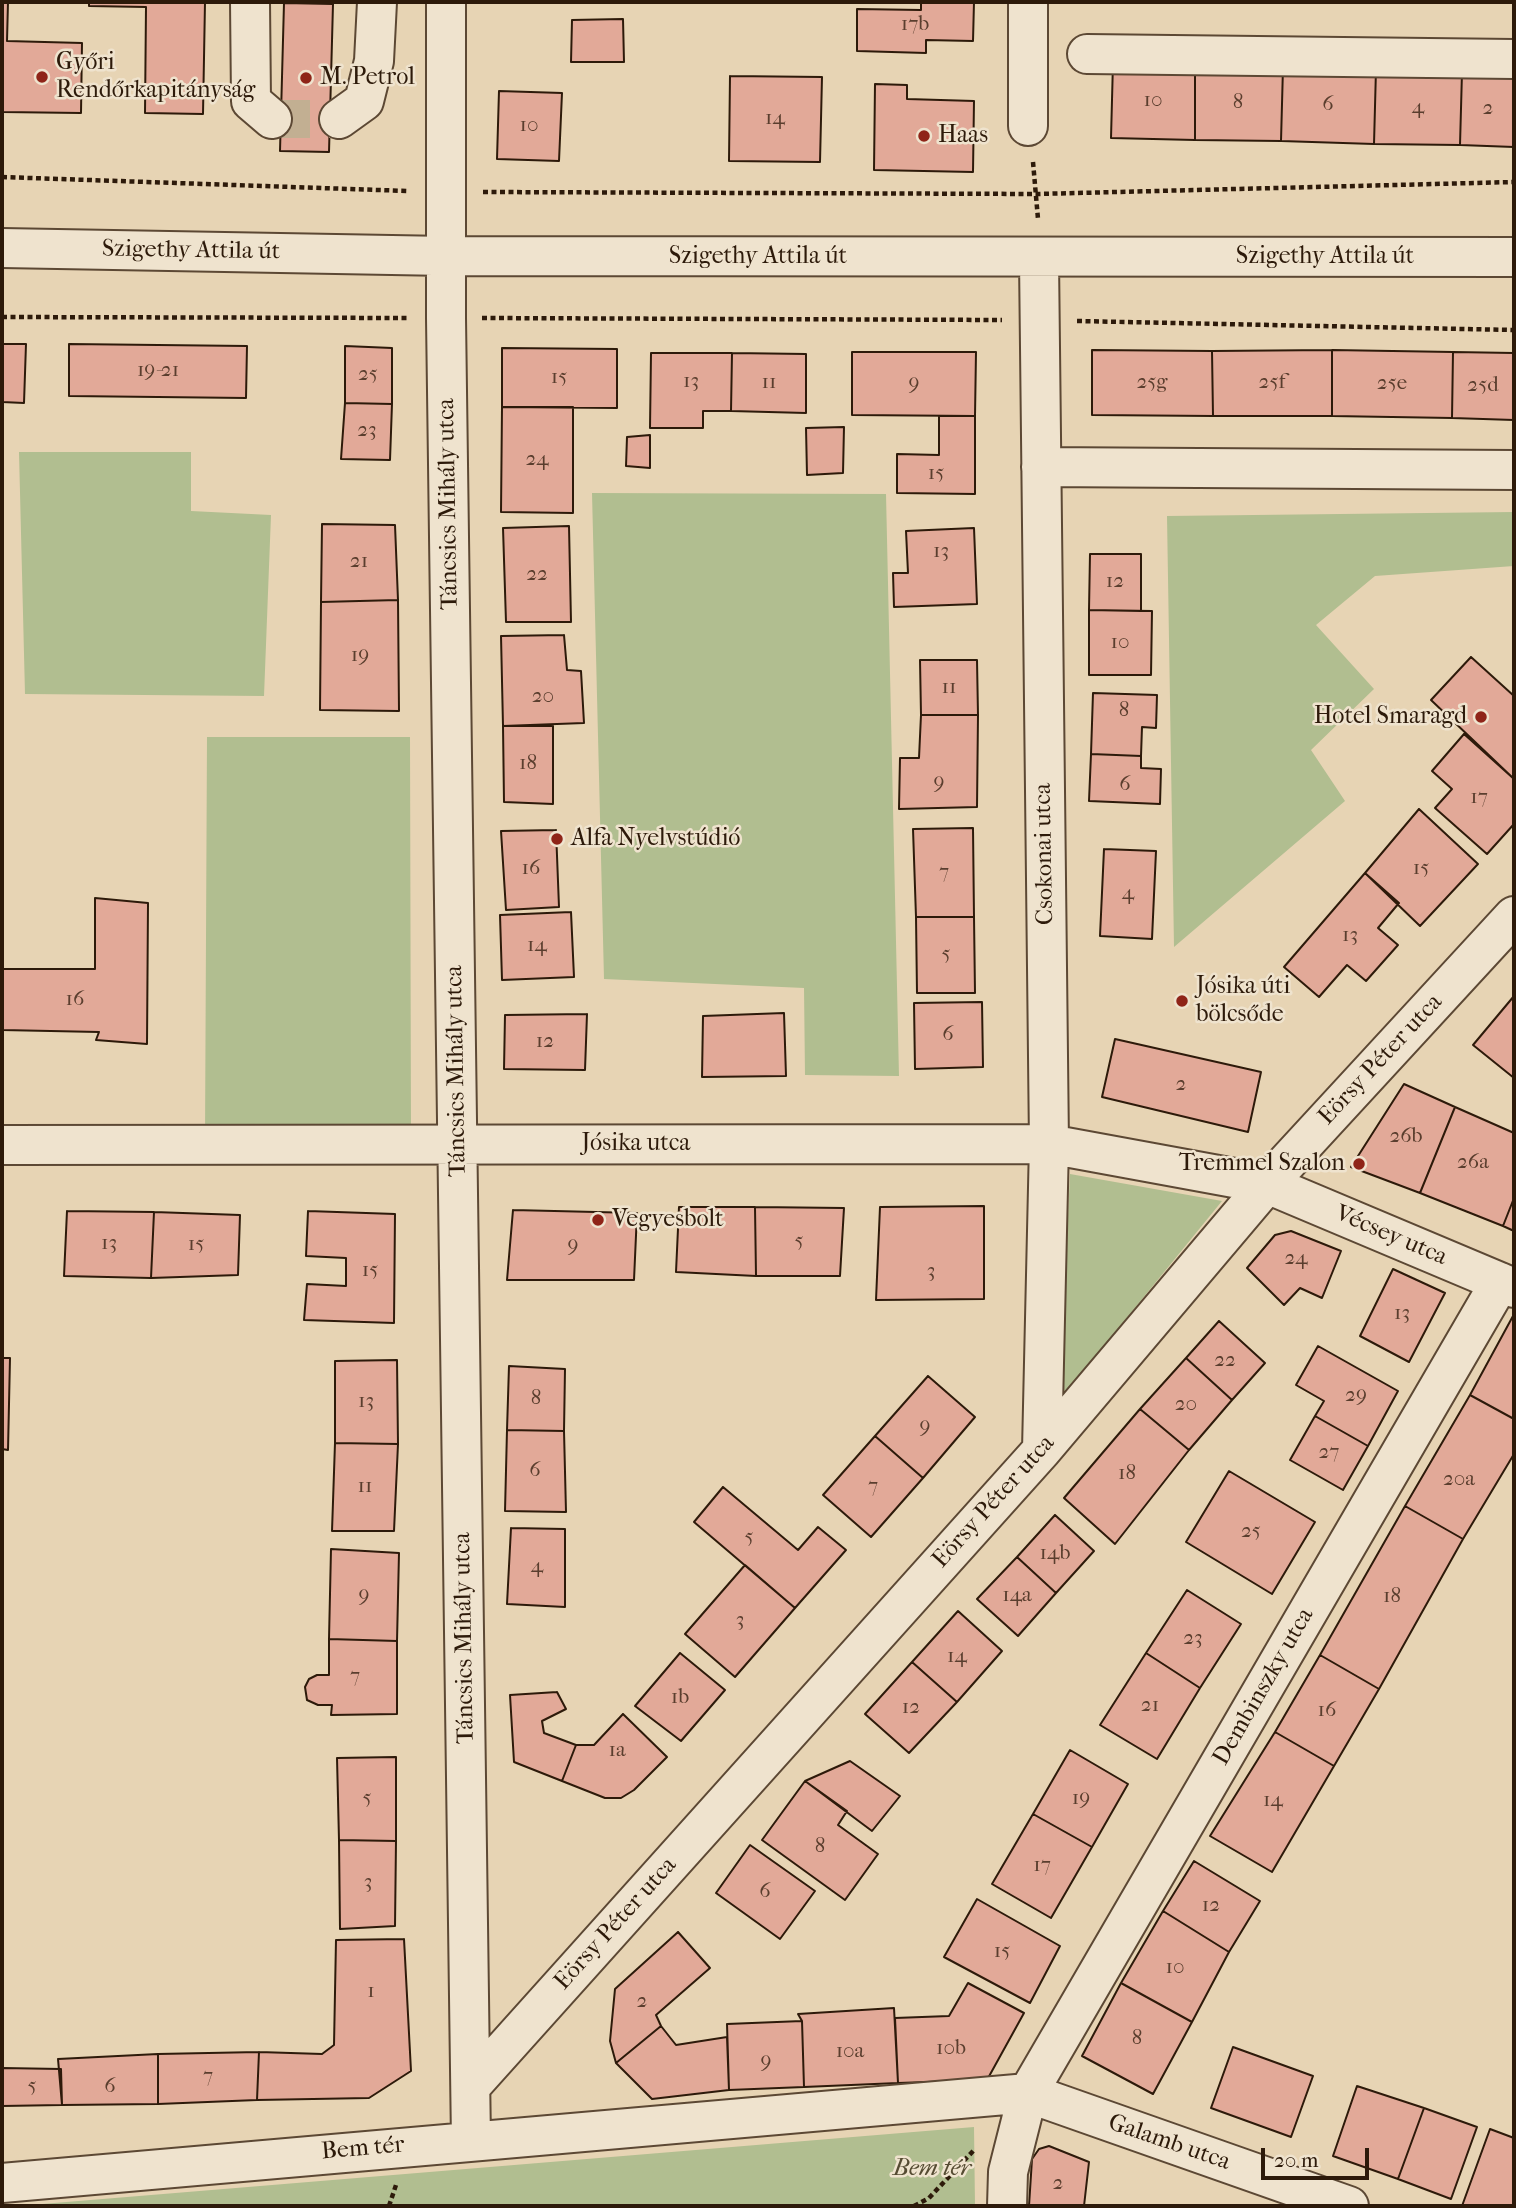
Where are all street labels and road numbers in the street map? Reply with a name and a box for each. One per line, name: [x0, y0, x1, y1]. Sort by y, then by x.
street label: Szigethy Attila út: [102, 235, 280, 267]
street label: Szigethy Attila út: [669, 243, 847, 271]
street label: Szigethy Attila út: [1236, 243, 1414, 271]
street label: Táncsics Mihály utca: [433, 398, 465, 610]
street label: Csokonai utca: [1029, 783, 1061, 925]
street label: Táncsics Mihály utca: [441, 965, 473, 1177]
street label: Eörsy Péter utca: [1313, 988, 1449, 1132]
street label: Jósika utca: [582, 1130, 690, 1158]
street label: Vécsey utca: [1331, 1200, 1451, 1272]
street label: Eörsy Péter utca: [927, 1430, 1061, 1574]
street label: Táncsics Mihály utca: [449, 1532, 481, 1744]
street label: Dembinszky utca: [1207, 1603, 1321, 1771]
street label: Eörsy Péter utca: [549, 1852, 683, 1996]
street label: Galamb utca: [1104, 2109, 1234, 2177]
street label: Bem tér: [320, 2131, 406, 2167]

